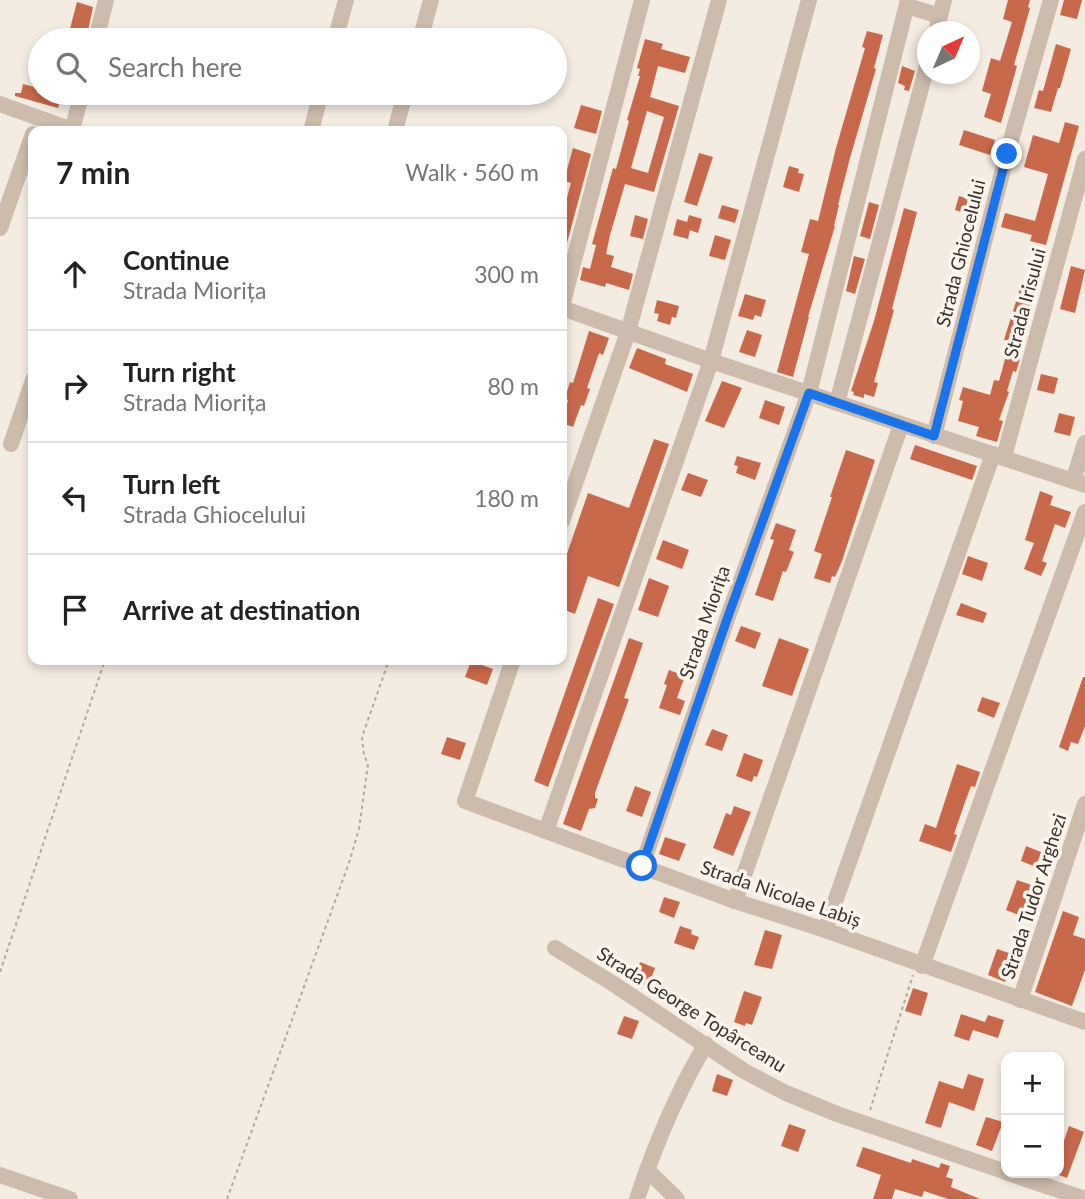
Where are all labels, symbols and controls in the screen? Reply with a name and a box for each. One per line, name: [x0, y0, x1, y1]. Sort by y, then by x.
north arrow: [917, 21, 980, 84]
search box: [28, 28, 567, 105]
icon: search: [52, 48, 90, 86]
text: Search here: [108, 51, 242, 83]
route end: [991, 138, 1022, 169]
text: 7 min: [56, 154, 130, 190]
text: Walk · 560 m: [405, 158, 539, 186]
street label: Strada Ghiocelului: [931, 177, 989, 329]
text: Continue: [123, 244, 229, 276]
street label: Strada Irisului: [998, 245, 1050, 361]
icon: ahead: [56, 255, 94, 293]
text: 300 m: [474, 260, 539, 288]
text: Strada Miorița: [123, 276, 266, 304]
text: Turn right: [123, 356, 236, 388]
icon: right: [56, 367, 94, 405]
text: 80 m: [488, 372, 539, 400]
text: Strada Miorița: [123, 388, 266, 416]
text: Turn left: [123, 468, 220, 500]
icon: left: [56, 479, 94, 517]
text: 180 m: [474, 484, 539, 512]
text: Strada Ghiocelului: [123, 500, 306, 528]
street label: Strada Miorița: [674, 562, 734, 682]
icon: arrive: [56, 591, 94, 629]
text: Arrive at destination: [123, 594, 360, 626]
street label: Strada Tudor Arghezi: [995, 810, 1071, 982]
route start: [626, 850, 657, 881]
street label: Strada Nicolae Labiș: [698, 855, 864, 931]
street label: Strada George Topârceanu: [593, 941, 791, 1077]
map controls: [1001, 1052, 1064, 1178]
button: +: [1001, 1052, 1064, 1115]
button: −: [1001, 1115, 1064, 1178]

